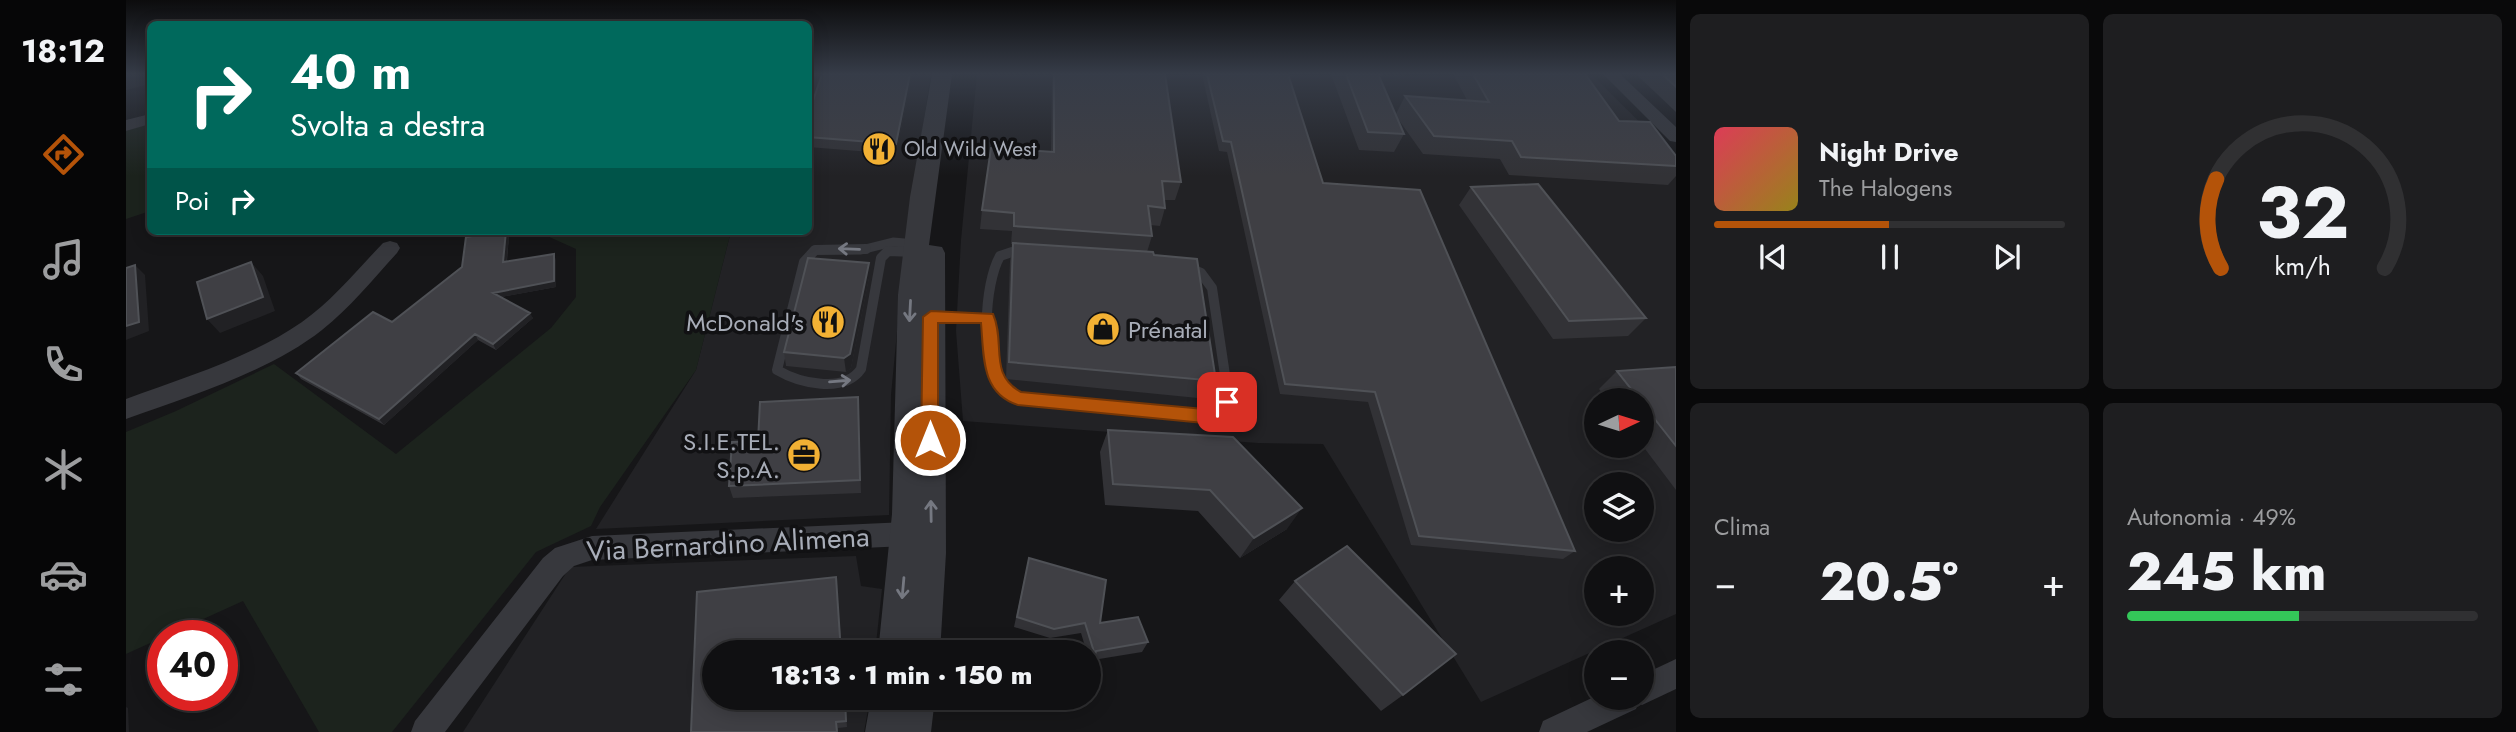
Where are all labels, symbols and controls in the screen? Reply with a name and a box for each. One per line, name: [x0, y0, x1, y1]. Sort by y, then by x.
text: 18:12: [21, 28, 105, 74]
text: 40 m: [290, 37, 412, 107]
icon: right: [175, 49, 266, 140]
text: Svolta a destra: [290, 102, 485, 148]
icon: directions: [39, 130, 88, 179]
restaurant icon: Old Wild West: [860, 130, 898, 168]
text: Night Drive: [1819, 133, 1959, 171]
place label: Old Wild West: [904, 134, 1036, 164]
text: 32: [2256, 160, 2349, 265]
text: The Halogens: [1819, 171, 1952, 205]
text: Poi: [175, 182, 209, 220]
icon: right: [223, 182, 261, 220]
icon: music: [39, 235, 88, 284]
icon: previous: [1754, 238, 1792, 276]
icon: pause: [1871, 238, 1909, 276]
icon: next: [1988, 238, 2026, 276]
one-way arrow: [837, 243, 860, 256]
text: km/h: [2274, 248, 2331, 284]
one-way arrow: [904, 300, 917, 323]
restaurant icon: McDonald's: [809, 303, 847, 341]
place label: McDonald's: [686, 305, 804, 340]
shop icon: Prénatal: [1084, 310, 1122, 348]
place label: Prénatal: [1128, 312, 1208, 347]
icon: phone: [39, 340, 88, 389]
pin: [1197, 372, 1257, 432]
one-way arrow: [828, 374, 851, 387]
icon: arrive: [1208, 383, 1246, 421]
north arrow: [1584, 388, 1654, 458]
map controls: [1584, 388, 1654, 710]
position arrow: [893, 403, 967, 477]
place label: S.I.E.TEL. S.p.A.: [683, 424, 780, 487]
office icon: S.I.E.TEL. S.p.A.: [785, 436, 823, 474]
icon: climate: [39, 445, 88, 494]
button: layers: [1584, 472, 1654, 542]
one-way arrow: [925, 500, 938, 523]
text: Autonomia · 49%: [2127, 500, 2296, 534]
text: Clima: [1714, 510, 1770, 544]
street label: Via Bernardino Alimena: [585, 516, 871, 572]
text: 245 km: [2127, 534, 2326, 610]
text: 20.5°: [1820, 544, 1958, 620]
icon: car: [39, 550, 88, 599]
text: −: [1714, 555, 1736, 610]
text: +: [2042, 555, 2065, 610]
button: +: [1584, 556, 1654, 626]
one-way arrow: [896, 576, 909, 598]
speed limit sign: 40: [147, 620, 238, 711]
button: −: [1584, 640, 1654, 710]
icon: filters: [39, 655, 88, 704]
text: 18:13 · 1 min · 150 m: [771, 656, 1032, 694]

